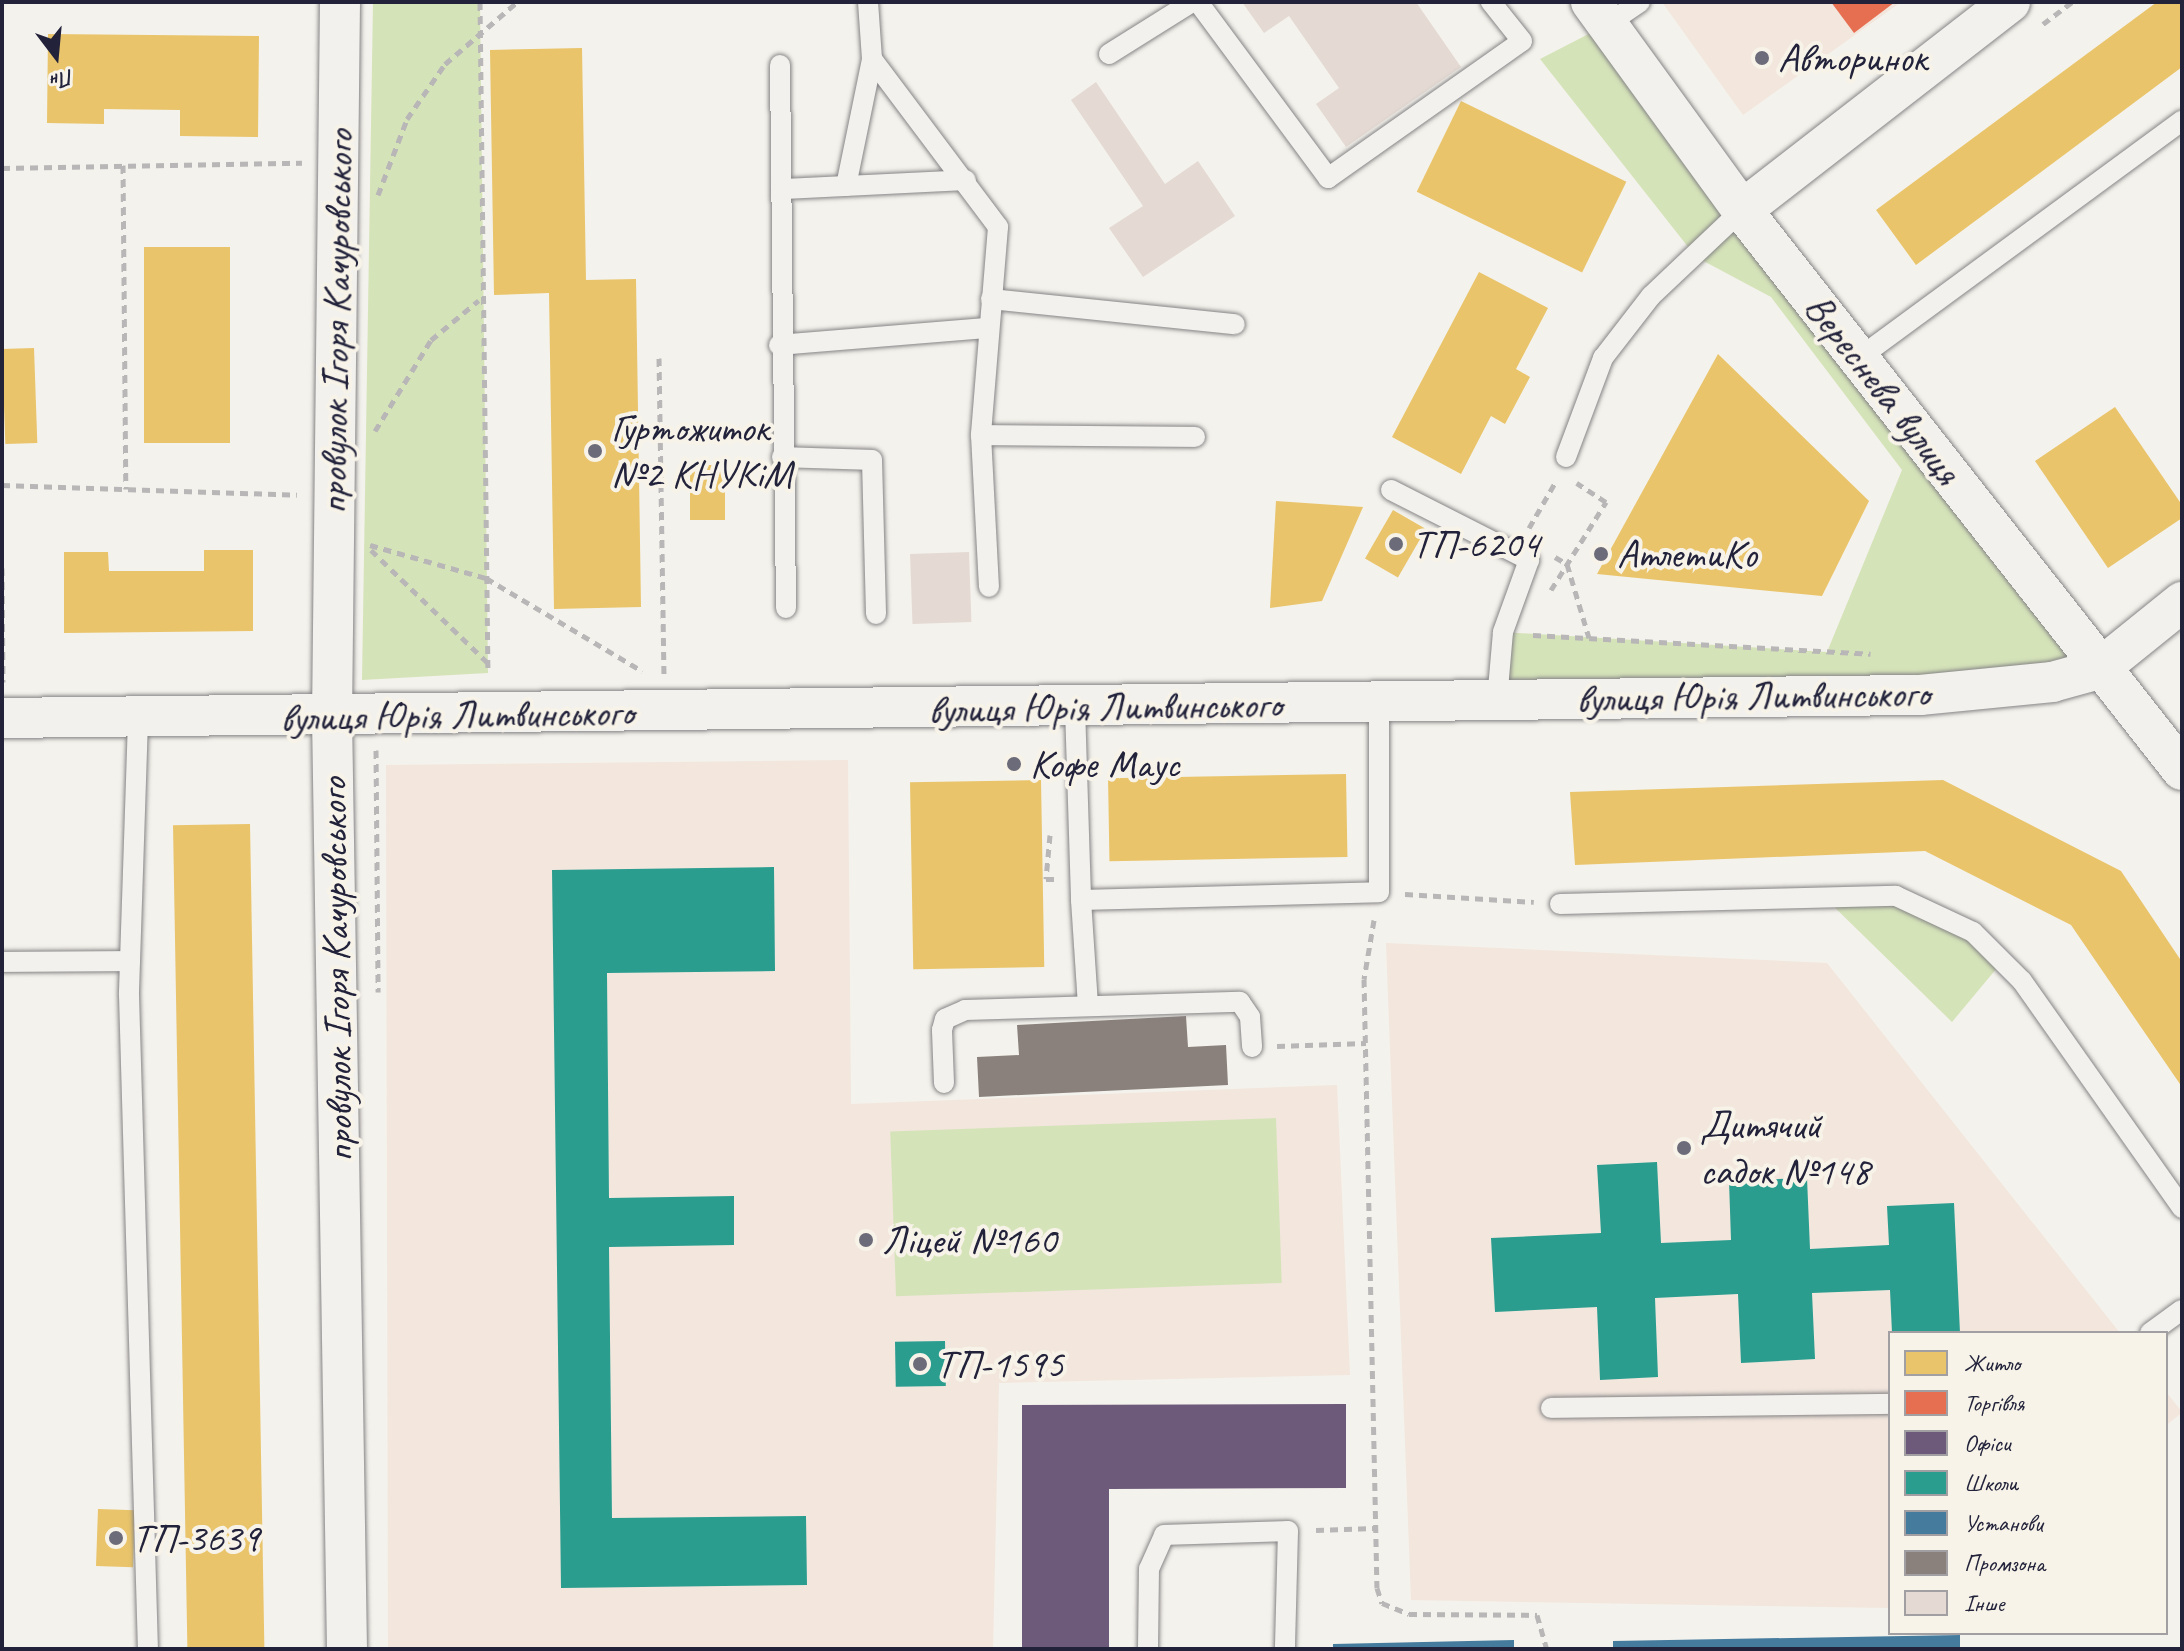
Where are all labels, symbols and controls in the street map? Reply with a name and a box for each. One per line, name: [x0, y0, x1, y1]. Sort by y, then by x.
north arrow: [16, 16, 96, 96]
place label: Авторинок: [1778, 34, 1927, 82]
marker: Авторинок: [1753, 49, 1771, 67]
text: Пн: [48, 62, 78, 96]
street label: провулок Ігоря Качуровського: [309, 131, 363, 513]
street label: Вереснева вулиця: [1794, 284, 1972, 494]
place label: Гуртожиток №2 КНУКіМ: [611, 404, 792, 498]
marker: Гуртожиток №2 КНУКіМ: [586, 442, 604, 460]
place label: ТП-6204: [1412, 520, 1539, 568]
place label: АтлетиКо: [1617, 530, 1757, 578]
marker: ТП-6204: [1387, 535, 1405, 553]
marker: АтлетиКо: [1592, 545, 1610, 563]
street label: вулиця Юрія Литвинського: [1576, 669, 1930, 723]
street label: вулиця Юрія Литвинського: [928, 680, 1282, 734]
street label: вулиця Юрія Литвинського: [280, 688, 634, 742]
place label: Кофе Маус: [1030, 740, 1181, 788]
marker: Кофе Маус: [1005, 755, 1023, 773]
street label: провулок Ігоря Качуровського: [309, 779, 363, 1161]
place label: Дитячий садок №148: [1700, 1101, 1870, 1195]
marker: Дитячий садок №148: [1675, 1139, 1693, 1157]
place label: Ліцей №160: [882, 1216, 1057, 1264]
marker: Ліцей №160: [857, 1231, 875, 1249]
legend: [1888, 1331, 2168, 1635]
place label: ТП-1595: [936, 1340, 1063, 1388]
text: Житло: [1964, 1348, 2020, 1378]
marker: ТП-1595: [911, 1355, 929, 1373]
text: Торгівля: [1964, 1388, 2024, 1418]
text: Офіси: [1964, 1428, 2011, 1458]
text: Школи: [1964, 1468, 2018, 1498]
text: Установи: [1964, 1508, 2042, 1538]
place label: ТП-3639: [132, 1514, 259, 1562]
marker: ТП-3639: [107, 1529, 125, 1547]
text: Промзона: [1964, 1548, 2045, 1578]
text: Інше: [1964, 1588, 2004, 1618]

